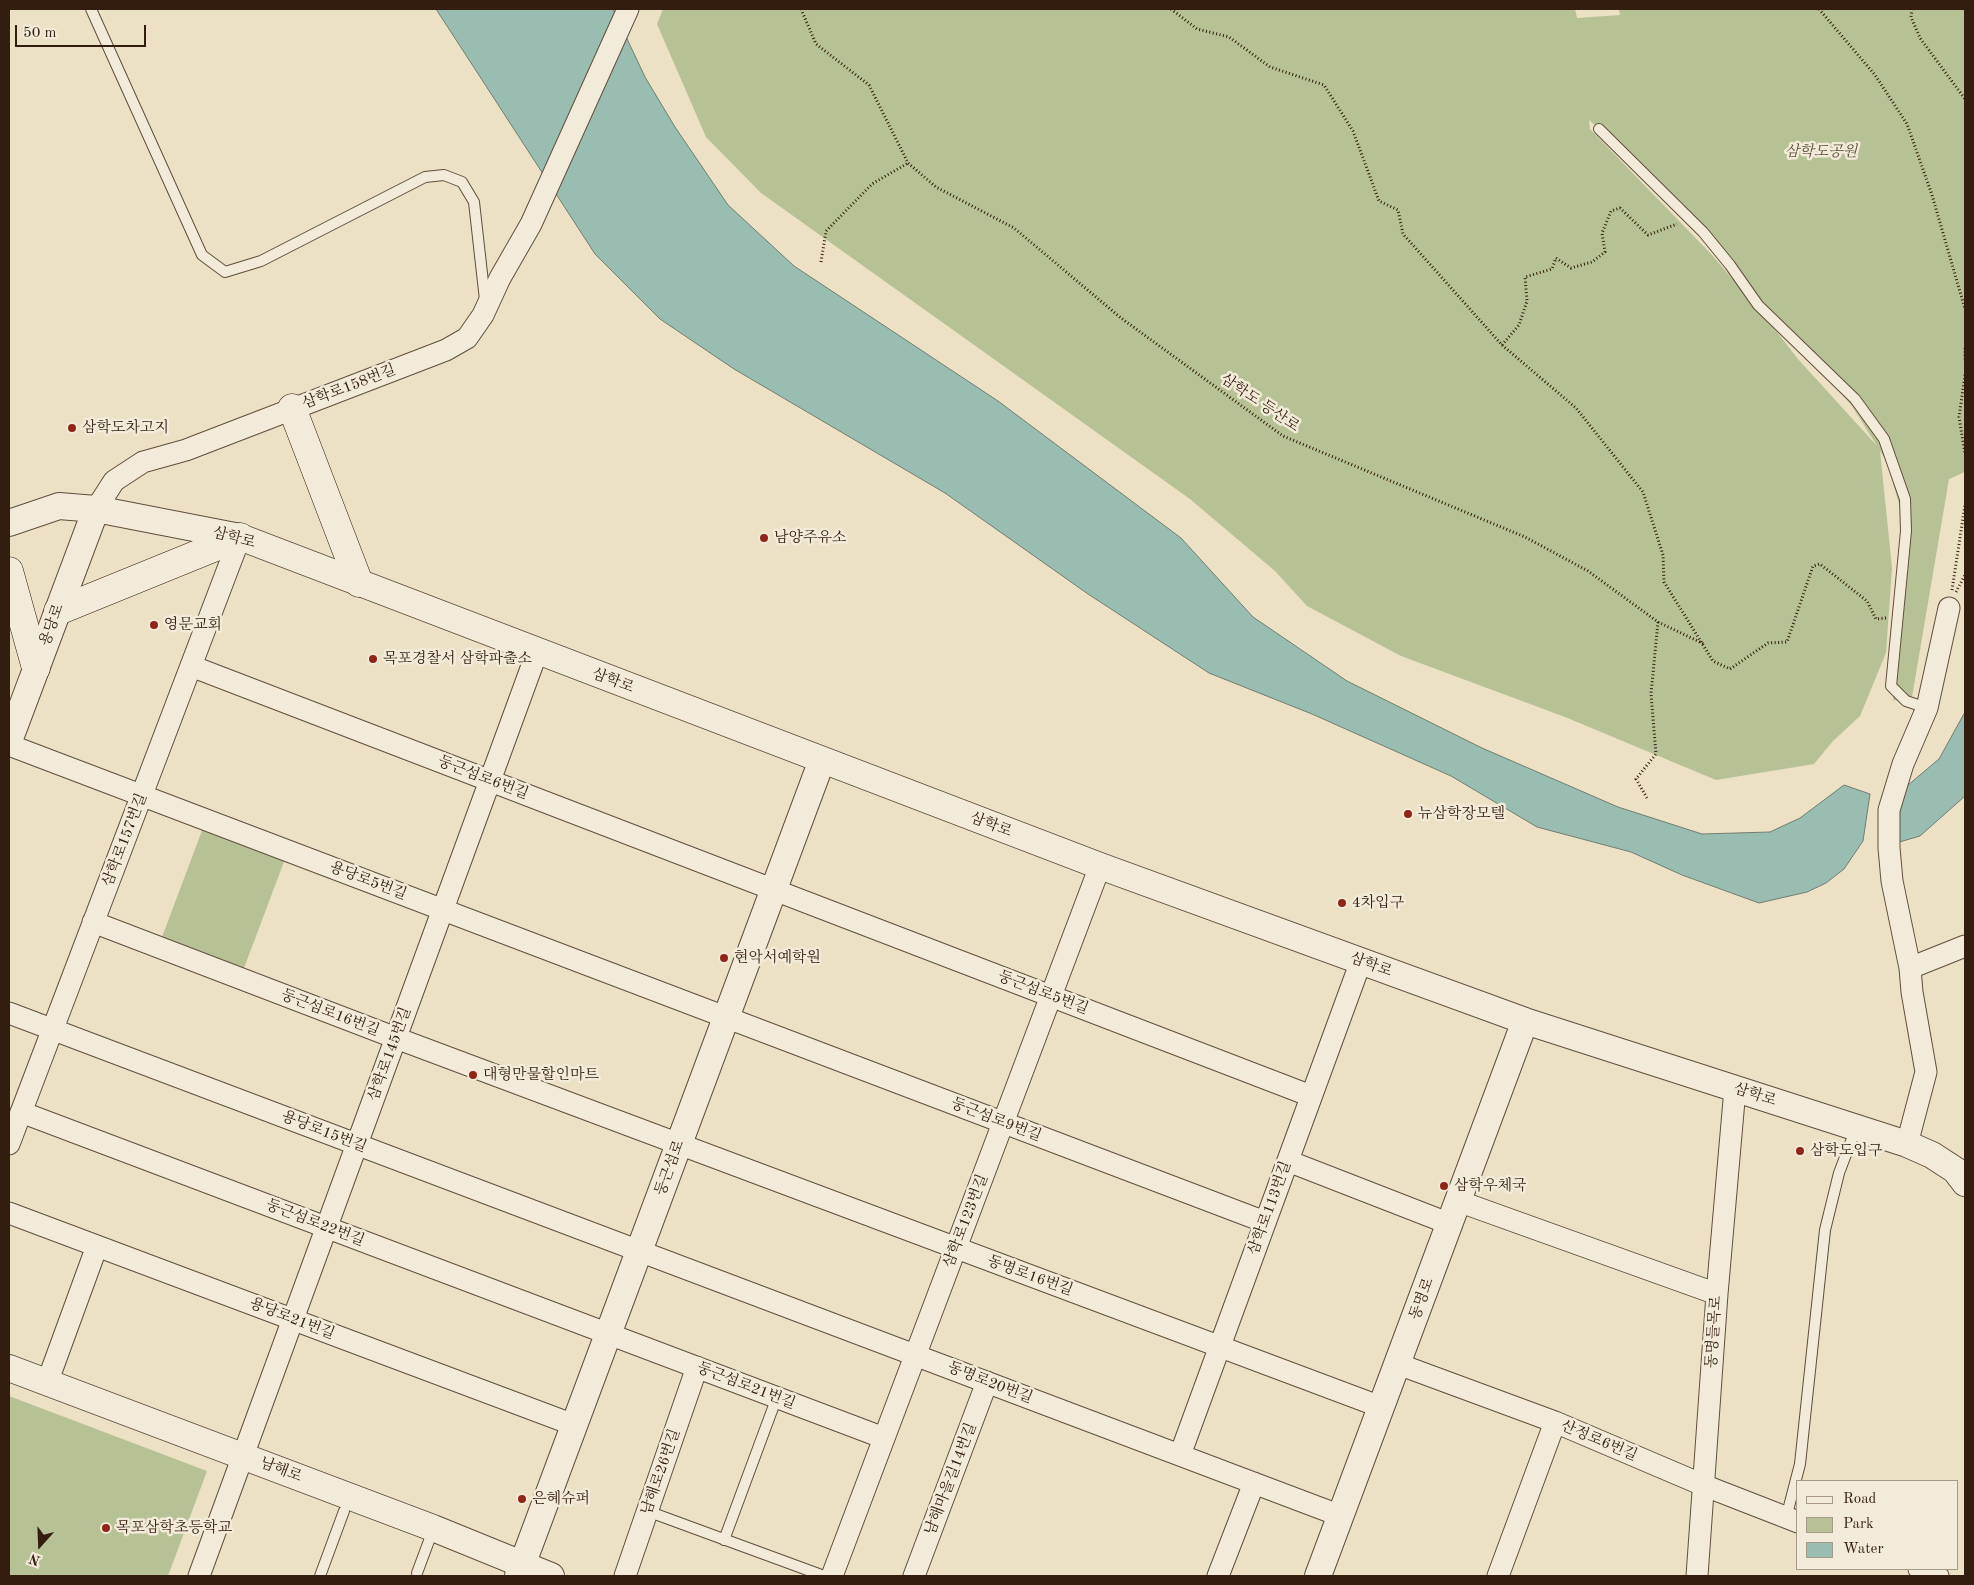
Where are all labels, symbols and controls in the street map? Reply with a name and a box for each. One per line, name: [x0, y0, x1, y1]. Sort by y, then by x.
scale bar: [18, 15, 149, 47]
text: 50 m: [23, 26, 57, 41]
park label: 삼학도공원: [1785, 143, 1857, 161]
street label: 삼학로158번길: [300, 361, 398, 413]
street label: 삼학도 등산로: [1217, 370, 1303, 436]
place label: 삼학도차고지: [82, 419, 169, 437]
marker: 삼학도차고지: [66, 422, 78, 434]
street label: 삼학로: [211, 524, 257, 552]
place label: 남양주유소: [774, 529, 846, 547]
marker: 남양주유소: [758, 532, 770, 544]
street label: 용당로: [36, 601, 68, 649]
place label: 영문교회: [164, 616, 222, 634]
marker: 영문교회: [148, 619, 160, 631]
place label: 목포경찰서 삼학파출소: [383, 650, 532, 668]
marker: 목포경찰서 삼학파출소: [367, 653, 379, 665]
street label: 삼학로: [589, 665, 637, 697]
street label: 둥근섬로6번길: [435, 752, 531, 804]
street label: 삼학로157번길: [99, 791, 151, 889]
place label: 뉴삼학장모텔: [1418, 805, 1505, 823]
marker: 뉴삼학장모텔: [1402, 808, 1414, 820]
street label: 삼학로: [967, 809, 1015, 841]
street label: 용당로5번길: [327, 858, 409, 904]
place label: 4차입구: [1352, 894, 1404, 912]
marker: 4차입구: [1336, 897, 1348, 909]
place label: 현악서예학원: [734, 949, 821, 967]
street label: 삼학로: [1347, 949, 1395, 981]
marker: 현악서예학원: [718, 952, 730, 964]
street label: 둥근섬로5번길: [995, 967, 1091, 1019]
street label: 둥근섬로16번길: [278, 986, 382, 1040]
street label: 삼학로145번길: [365, 1005, 415, 1103]
place label: 대형만물할인마트: [483, 1066, 599, 1084]
marker: 대형만물할인마트: [467, 1069, 479, 1081]
street label: 삼학로: [1732, 1080, 1778, 1110]
street label: 둥근섬로9번길: [948, 1094, 1044, 1146]
street label: 용당로15번길: [279, 1107, 369, 1157]
street label: 둥근섬로: [652, 1138, 688, 1198]
place label: 삼학도입구: [1810, 1142, 1882, 1160]
marker: 삼학도입구: [1794, 1145, 1806, 1157]
street label: 삼학로113번길: [1245, 1159, 1295, 1257]
street label: 삼학로123번길: [940, 1172, 992, 1270]
place label: 삼학우체국: [1454, 1177, 1526, 1195]
marker: 삼학우체국: [1438, 1180, 1450, 1192]
street label: 둥근섬로22번길: [263, 1196, 367, 1250]
street label: 동명로16번길: [985, 1252, 1075, 1300]
street label: 동명로: [1406, 1275, 1438, 1323]
street label: 용당로21번길: [247, 1294, 337, 1344]
street label: 동명들목로: [1702, 1295, 1726, 1369]
street label: 동명로20번길: [945, 1358, 1035, 1408]
street label: 둥근섬로21번길: [694, 1359, 798, 1413]
street label: 산정로6번길: [1558, 1417, 1640, 1465]
street label: 남해마을길14번길: [921, 1420, 981, 1538]
street label: 남해로26번길: [638, 1427, 684, 1517]
street label: 남해로: [257, 1454, 305, 1486]
legend: [1796, 1480, 1959, 1570]
place label: 은혜슈퍼: [532, 1490, 590, 1508]
text: Road: [1843, 1492, 1876, 1507]
marker: 은혜슈퍼: [516, 1493, 528, 1505]
text: Park: [1843, 1517, 1874, 1532]
place label: 목포삼학초등학교: [116, 1519, 232, 1537]
north arrow: [15, 1520, 65, 1570]
marker: 목포삼학초등학교: [100, 1522, 112, 1534]
text: Water: [1843, 1542, 1884, 1557]
text: N: [27, 1551, 42, 1568]

